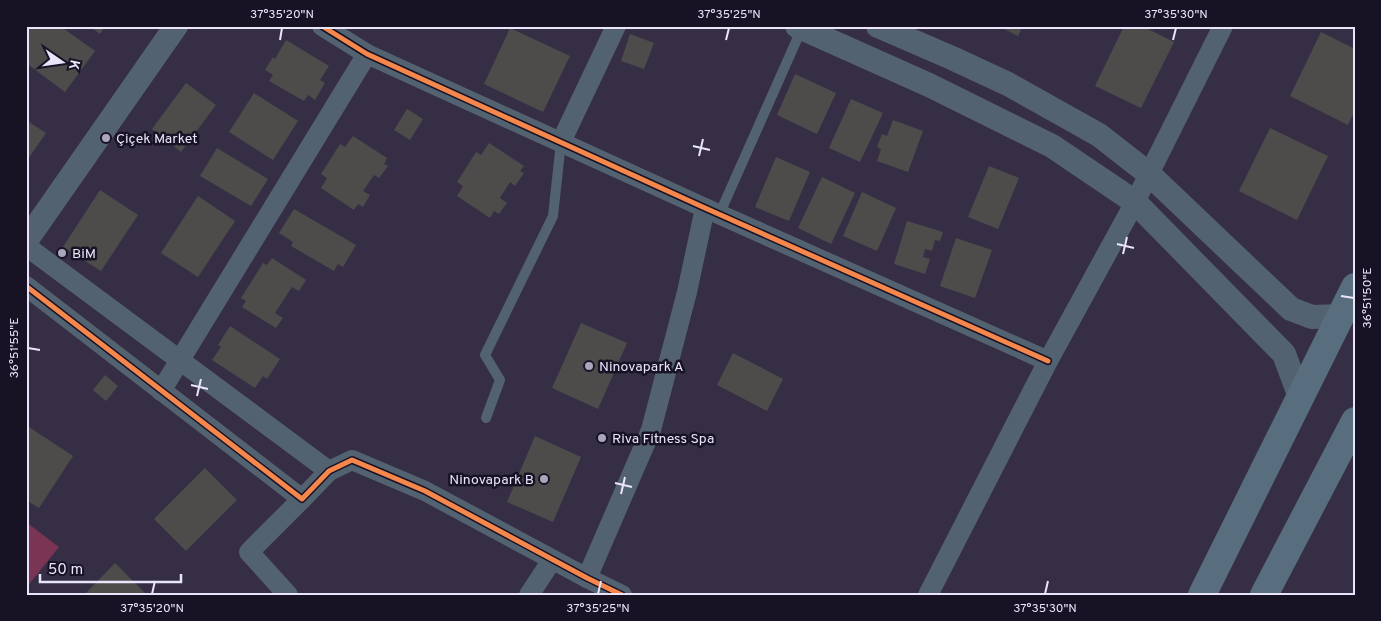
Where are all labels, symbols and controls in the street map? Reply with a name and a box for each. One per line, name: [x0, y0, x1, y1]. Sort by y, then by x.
text: 37°35'20"N: [250, 7, 314, 23]
text: 37°35'25"N: [697, 7, 761, 23]
text: 37°35'30"N: [1144, 7, 1208, 23]
north arrow: [38, 38, 88, 88]
text: K: [64, 58, 83, 71]
place label: Çiçek Market: [116, 131, 197, 148]
marker: Çiçek Market: [100, 132, 112, 144]
place label: BiM: [72, 246, 96, 263]
marker: BiM: [56, 247, 68, 259]
text: 36°51'50"E: [1360, 268, 1376, 328]
text: 36°51'55"E: [7, 318, 23, 378]
place label: Ninovapark A: [599, 359, 683, 376]
marker: Ninovapark A: [583, 360, 595, 372]
place label: Riva Fitness Spa: [612, 431, 714, 448]
marker: Riva Fitness Spa: [596, 432, 608, 444]
place label: Ninovapark B: [449, 472, 534, 489]
marker: Ninovapark B: [538, 473, 550, 485]
scale bar: [40, 551, 181, 583]
text: 50 m: [48, 561, 83, 580]
text: 37°35'20"N: [120, 601, 184, 617]
text: 37°35'25"N: [566, 601, 630, 617]
text: 37°35'30"N: [1013, 601, 1077, 617]

